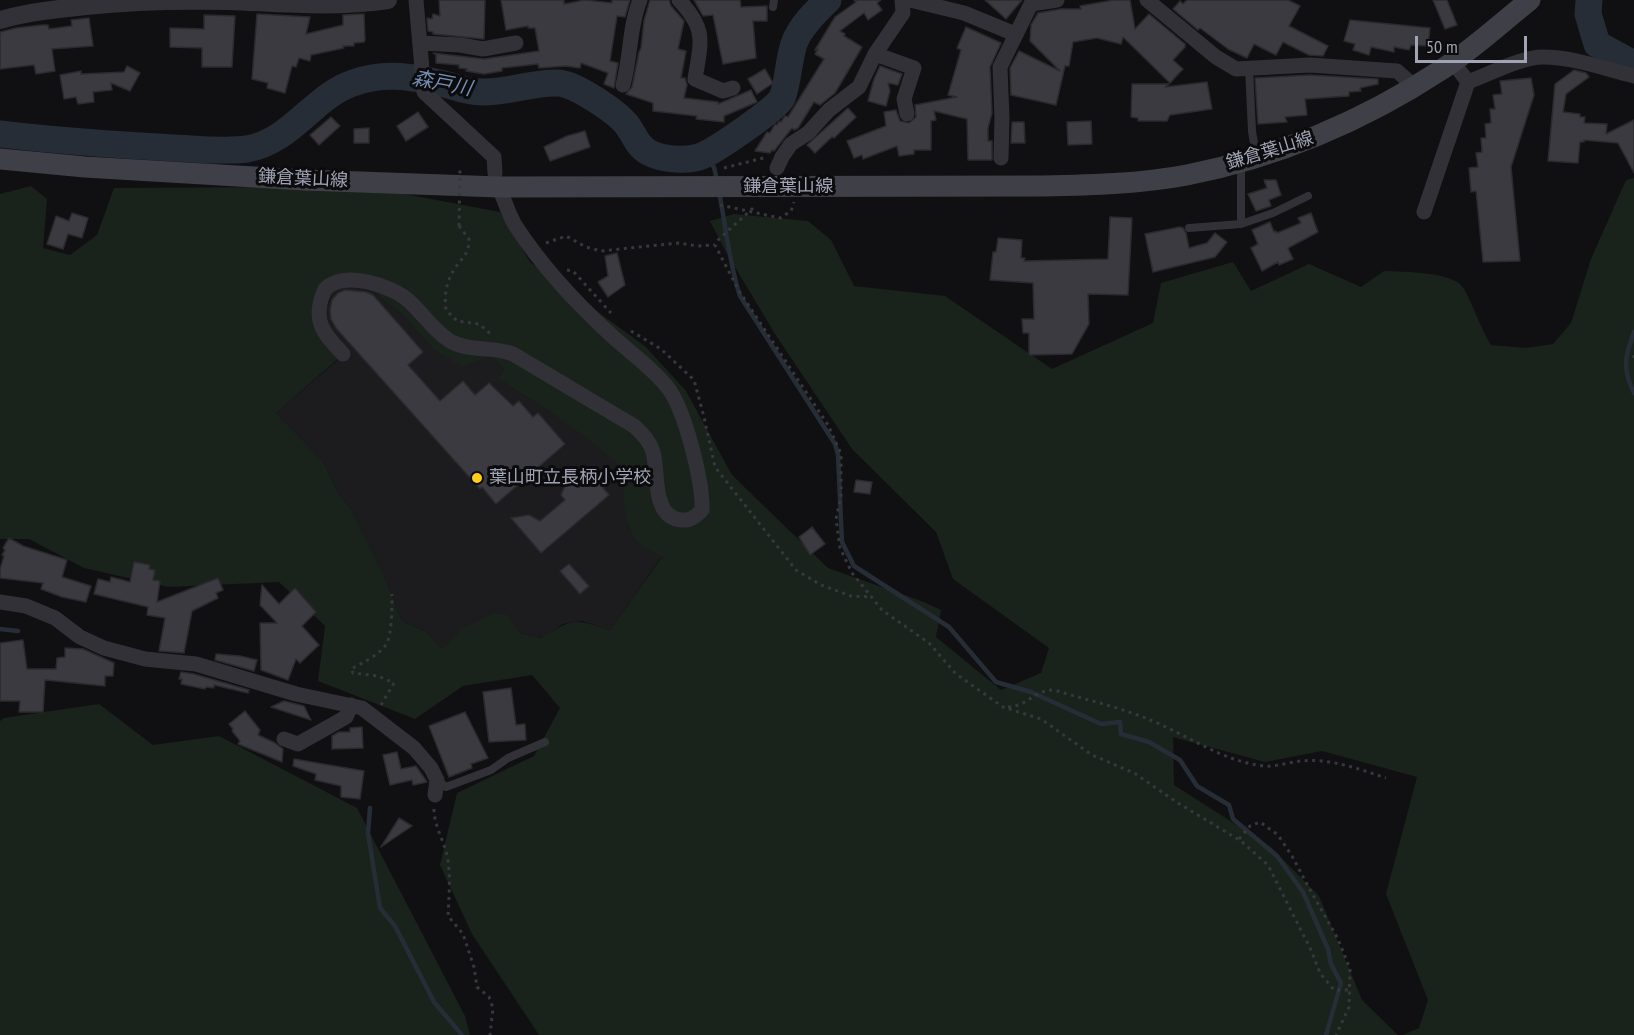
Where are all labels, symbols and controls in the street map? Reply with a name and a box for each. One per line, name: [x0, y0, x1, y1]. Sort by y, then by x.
scale bar: [1418, 24, 1530, 62]
text: 50 m: [1426, 35, 1458, 58]
water label: 森戸川: [410, 66, 474, 102]
street label: 鎌倉葉山線: [1224, 128, 1316, 174]
street label: 鎌倉葉山線: [257, 166, 349, 192]
street label: 鎌倉葉山線: [743, 176, 833, 198]
place label: 葉山町立長柄小学校: [489, 467, 651, 489]
marker: 葉山町立長柄小学校: [470, 471, 484, 485]

